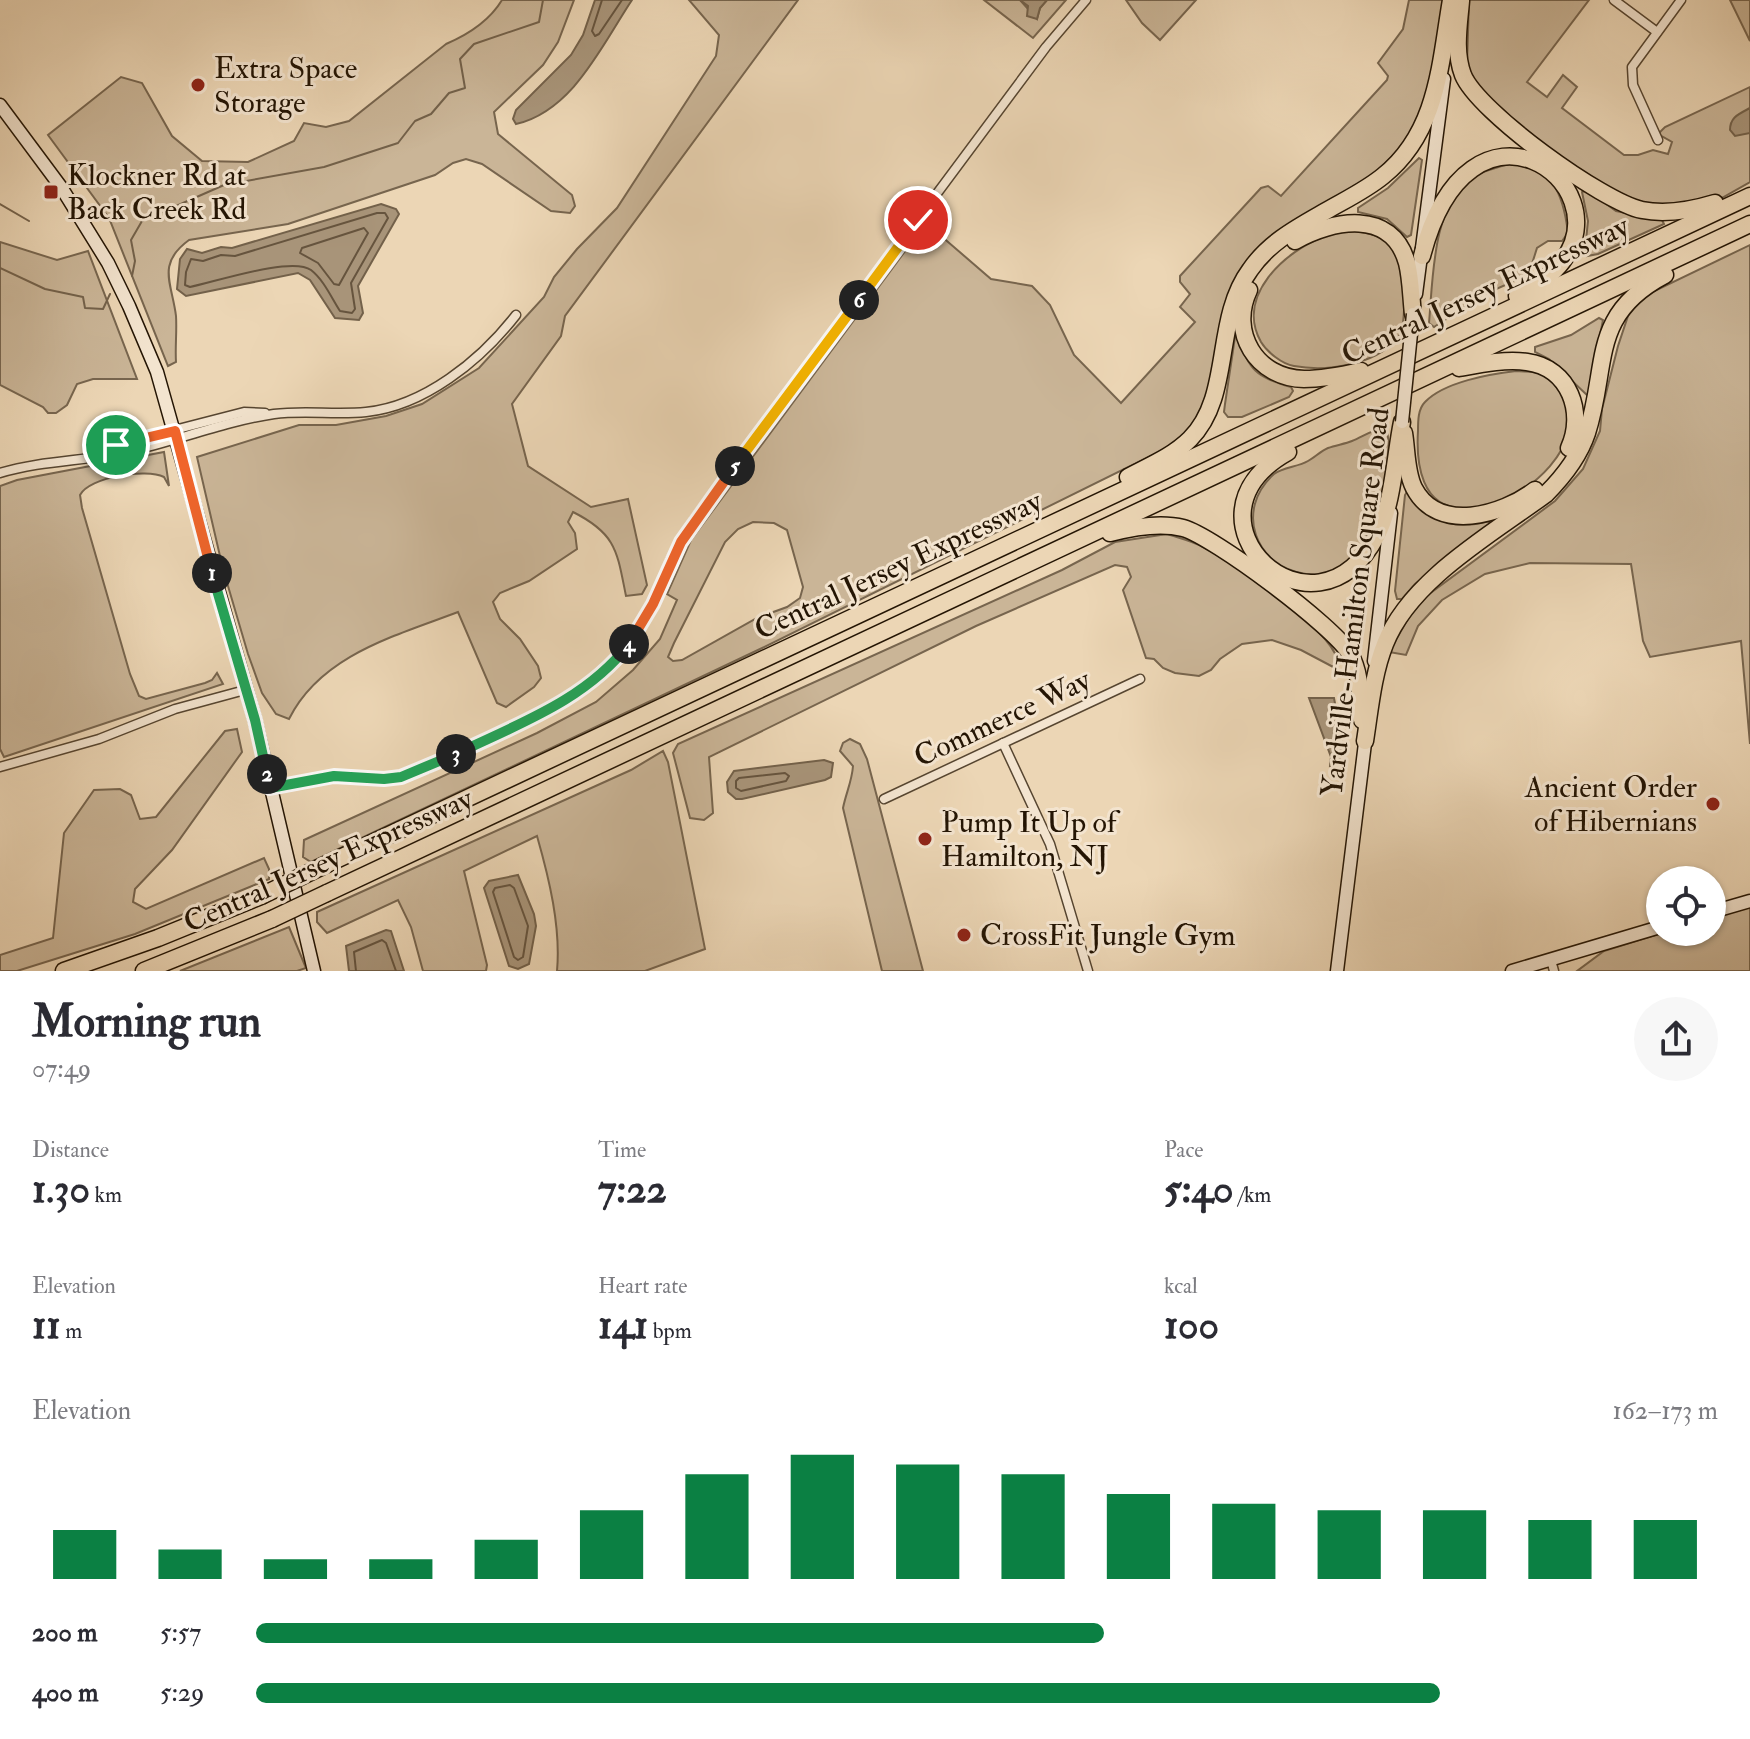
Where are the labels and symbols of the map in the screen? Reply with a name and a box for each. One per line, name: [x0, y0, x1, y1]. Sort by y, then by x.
place label: Extra Space Storage: [214, 50, 357, 121]
marker: Extra Space Storage: [189, 76, 207, 94]
place label: Klockner Rd at Back Creek Rd: [67, 157, 247, 228]
marker: Klockner Rd at Back Creek Rd: [42, 183, 60, 201]
pin: [884, 186, 952, 254]
street label: Central Jersey Expressway: [1336, 207, 1635, 373]
pin: 6: [839, 280, 879, 320]
street label: Yardville-Hamilton Square Road: [1313, 405, 1398, 799]
pin: [82, 411, 150, 479]
pin: 5: [715, 446, 755, 486]
street label: Central Jersey Expressway: [749, 482, 1048, 648]
pin: 1: [192, 553, 232, 593]
pin: 4: [609, 624, 649, 664]
street label: Commerce Way: [908, 661, 1097, 775]
pin: 3: [436, 734, 476, 774]
pin: 2: [247, 754, 287, 794]
place label: Ancient Order of Hibernians: [1524, 769, 1697, 840]
street label: Central Jersey Expressway: [178, 780, 479, 941]
marker: Ancient Order of Hibernians: [1704, 795, 1722, 813]
place label: Pump It Up of Hamilton, NJ: [941, 804, 1121, 875]
marker: Pump It Up of Hamilton, NJ: [916, 830, 934, 848]
place label: CrossFit Jungle Gym: [980, 917, 1235, 954]
marker: CrossFit Jungle Gym: [955, 926, 973, 944]

